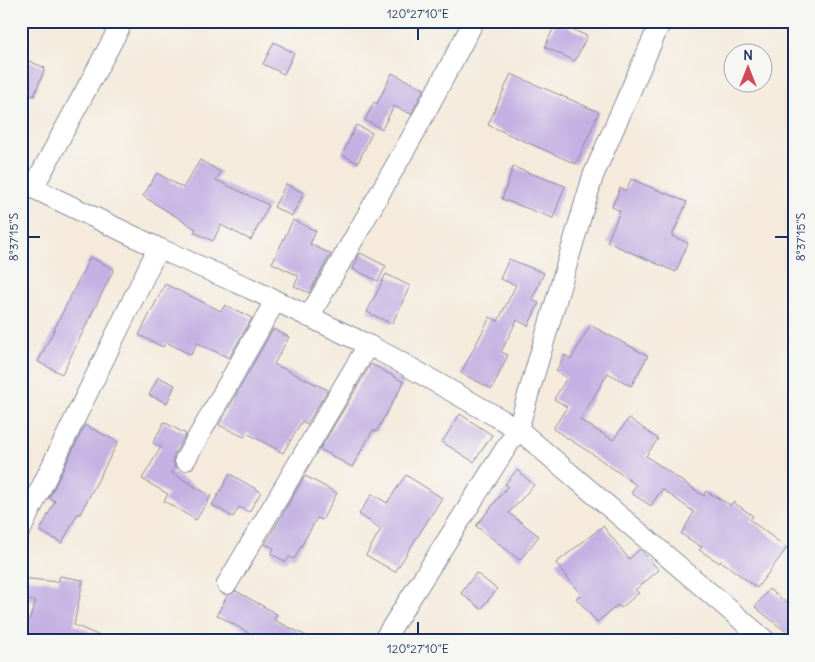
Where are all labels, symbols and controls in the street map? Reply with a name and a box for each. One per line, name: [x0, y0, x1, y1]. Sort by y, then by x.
text: 120°27'10"E: [387, 6, 449, 21]
north arrow: [722, 42, 772, 92]
text: N: [743, 46, 753, 64]
text: 8°37'15"S: [6, 213, 21, 261]
text: 8°37'15"S: [793, 213, 808, 261]
text: 120°27'10"E: [387, 641, 449, 656]

